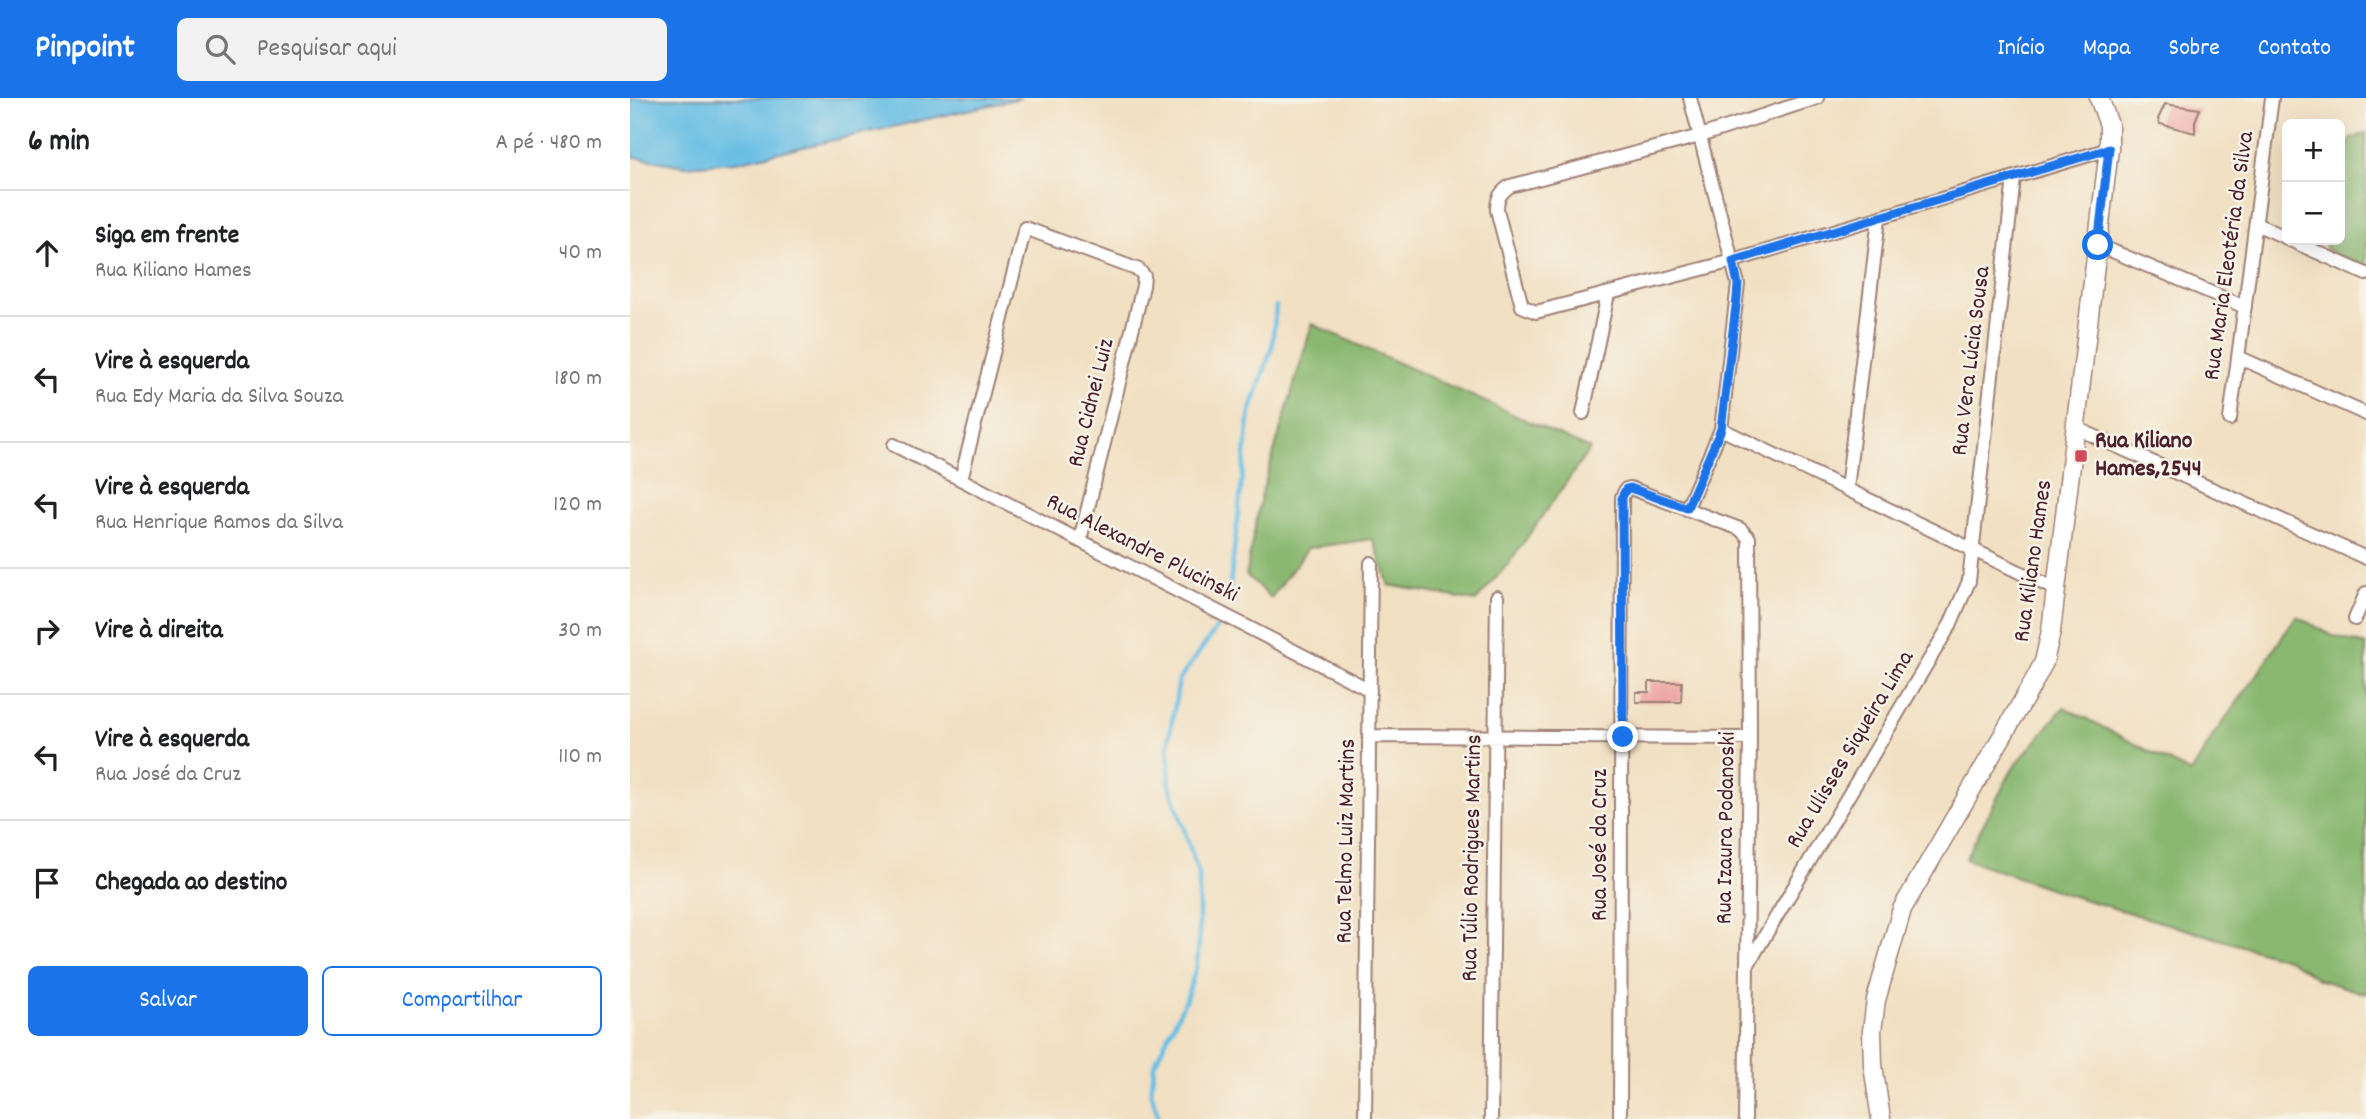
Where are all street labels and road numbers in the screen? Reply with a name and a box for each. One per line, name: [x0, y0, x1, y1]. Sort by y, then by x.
street label: Rua Maria Eleotéria da Silva: [2196, 129, 2264, 383]
street label: Rua Vera Lúcia Sousa: [1944, 264, 2001, 458]
street label: Rua Cidnei Luiz: [1060, 335, 1124, 471]
street label: Rua Kiliano Hames: [2006, 478, 2062, 644]
street label: Rua Alexandre Plucinski: [1040, 486, 1244, 612]
street label: Rua Ulisses Siqueira Lima: [1778, 644, 1924, 855]
street label: Rua Izaura Podanoski: [1708, 731, 1746, 925]
street label: Rua Túlio Rodrigues Martins: [1454, 734, 1492, 982]
street label: Rua Telmo Luiz Martins: [1328, 738, 1366, 944]
street label: Rua José da Cruz: [1584, 769, 1618, 921]

